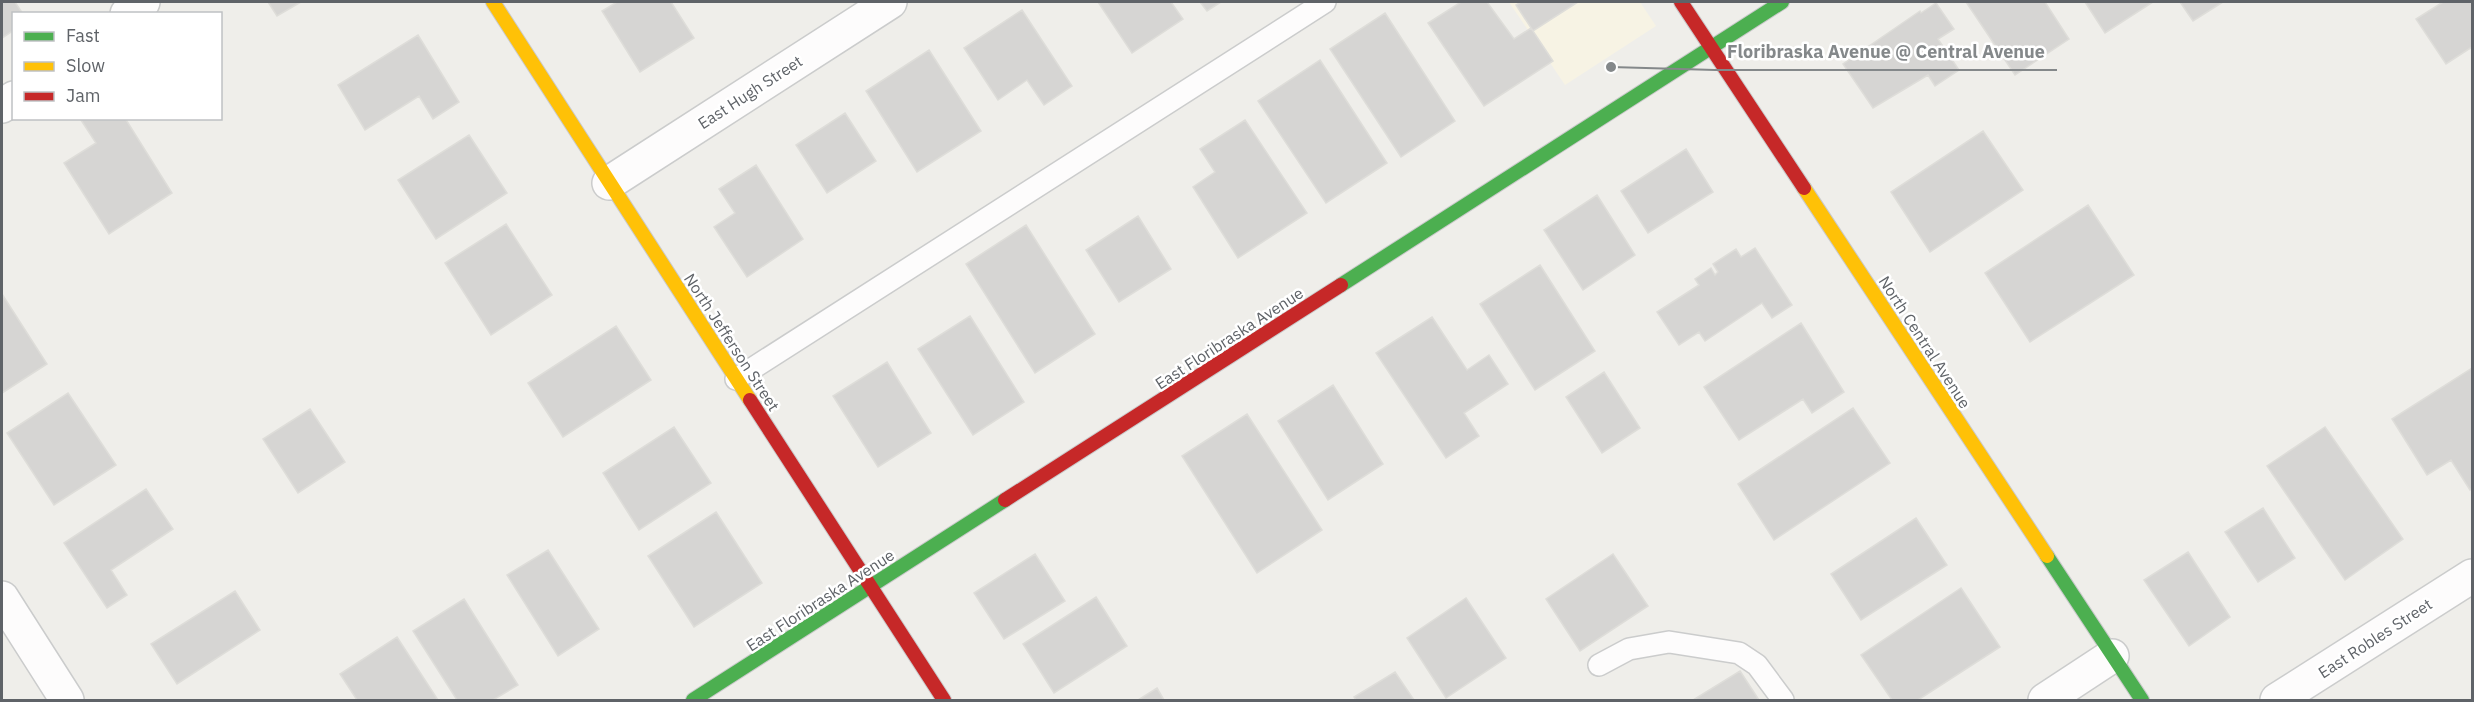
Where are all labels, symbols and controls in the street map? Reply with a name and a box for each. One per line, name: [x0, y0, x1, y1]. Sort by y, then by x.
legend: [12, 12, 222, 120]
text: Fast: [66, 24, 100, 47]
callout: Floribraska Avenue @ Central Avenue: [1715, 34, 2057, 70]
text: Floribraska Avenue @ Central Avenue: [1727, 40, 2045, 63]
street label: East Hugh Street: [694, 51, 806, 133]
text: Slow: [66, 54, 105, 77]
text: Jam: [66, 84, 101, 107]
street label: North Jefferson Street: [680, 269, 784, 415]
street label: North Central Avenue: [1875, 272, 1975, 412]
street label: East Floribraska Avenue: [1151, 282, 1307, 393]
street label: East Floribraska Avenue: [742, 544, 898, 655]
street label: East Robles Street: [2314, 594, 2436, 682]

